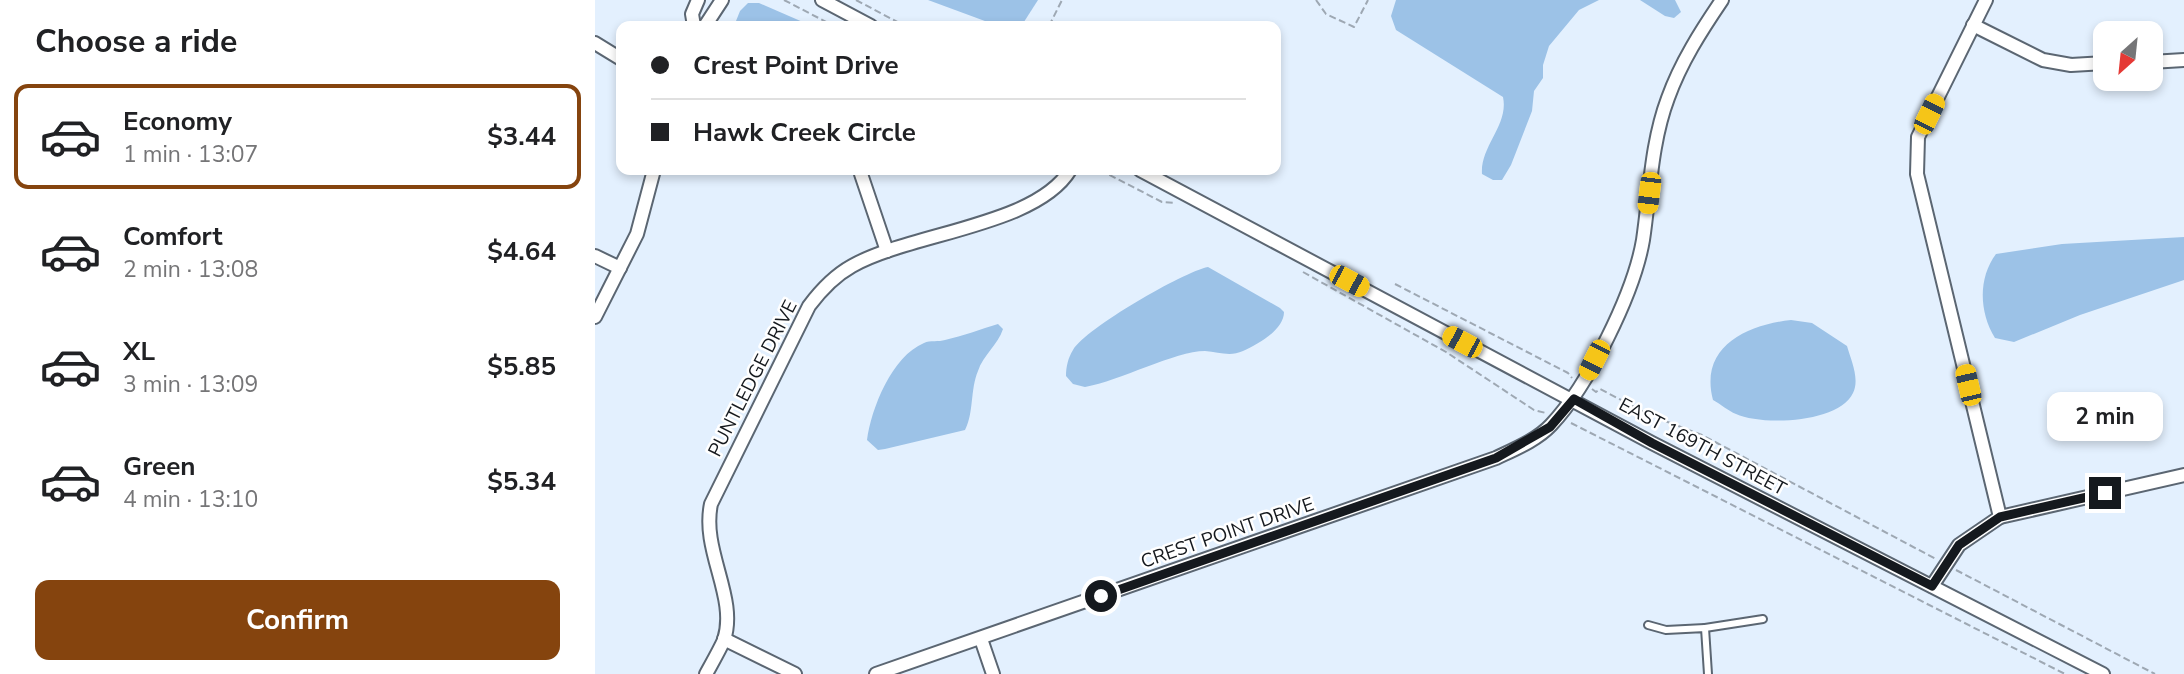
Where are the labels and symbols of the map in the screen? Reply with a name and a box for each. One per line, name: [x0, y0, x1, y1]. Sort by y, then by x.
north arrow: [2093, 21, 2163, 91]
car: [1911, 91, 1948, 137]
car: [1637, 171, 1662, 215]
car: [1326, 262, 1373, 300]
street label: PUNTLEDGE DRIVE: [702, 296, 804, 461]
car: [1439, 323, 1486, 361]
car: [1576, 337, 1613, 383]
car: [1954, 362, 1983, 408]
street label: EAST 169TH STREET: [1614, 392, 1791, 502]
callout: 2 min: [2047, 392, 2163, 440]
route end: [2089, 477, 2121, 509]
street label: CREST POINT DRIVE: [1137, 491, 1317, 575]
route start: [1085, 580, 1117, 612]

